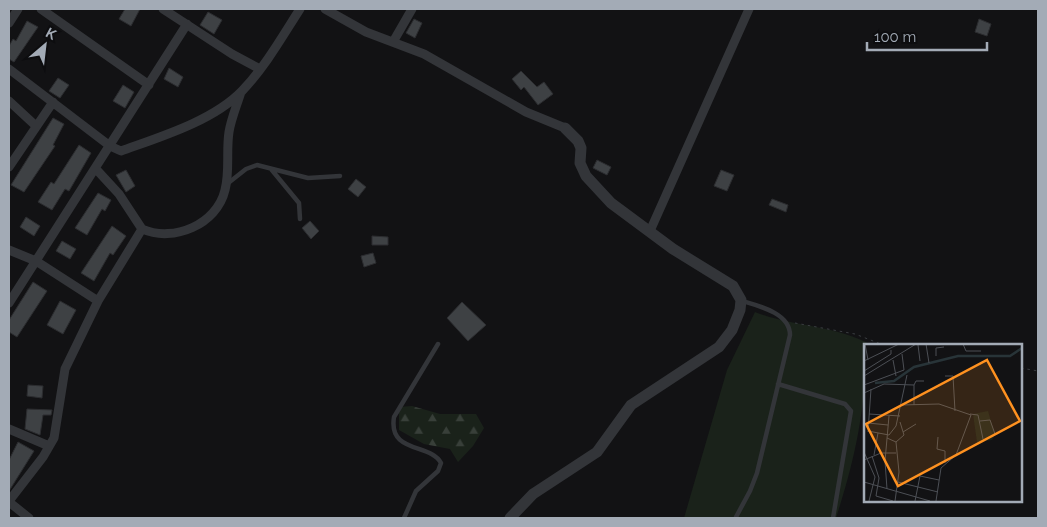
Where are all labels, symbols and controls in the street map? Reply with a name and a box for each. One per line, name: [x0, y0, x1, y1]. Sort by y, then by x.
north arrow: [20, 20, 70, 70]
scale bar: [867, 20, 987, 52]
text: K: [43, 24, 60, 43]
text: 100 m: [874, 28, 916, 46]
inset map: [864, 344, 1022, 502]

